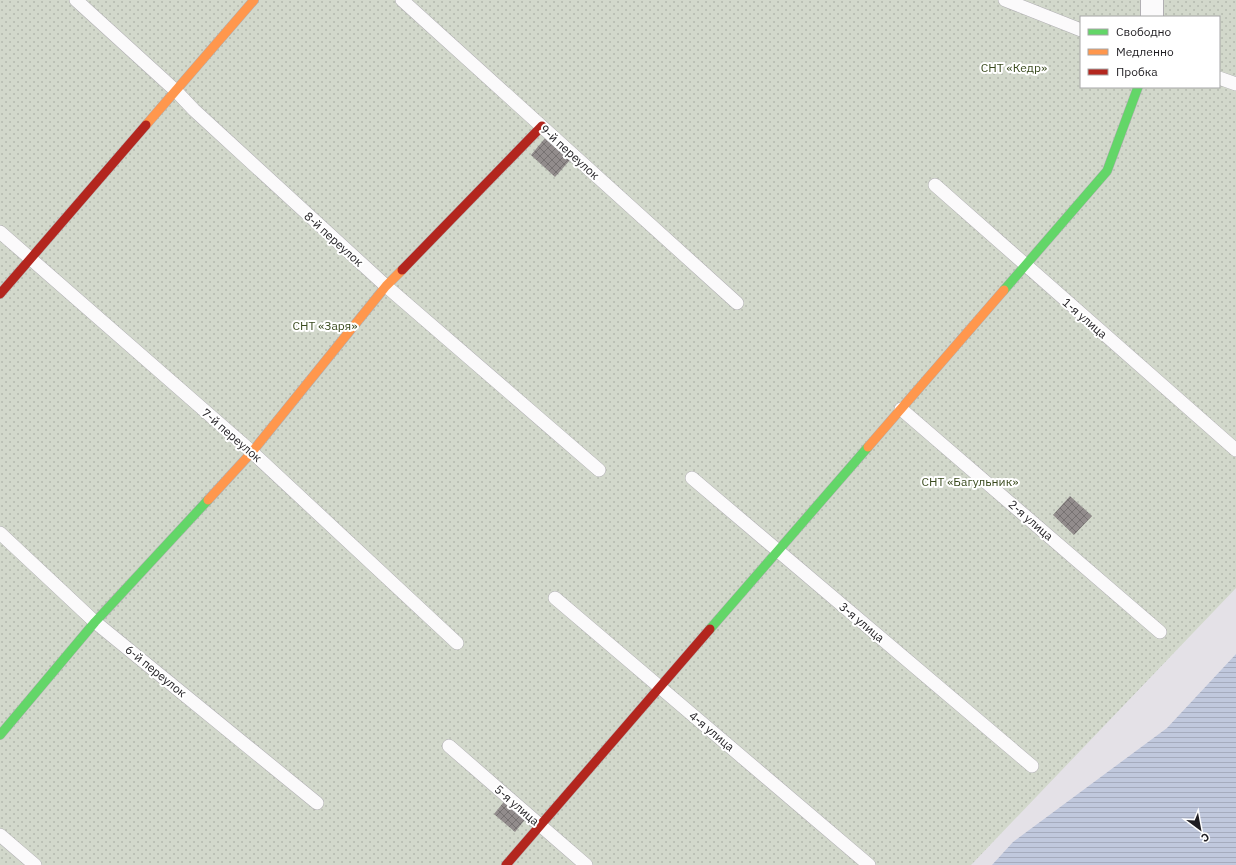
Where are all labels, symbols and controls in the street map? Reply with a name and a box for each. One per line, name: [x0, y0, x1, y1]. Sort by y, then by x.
legend: [1080, 16, 1220, 88]
text: Свободно: [1116, 24, 1172, 39]
text: Медленно: [1116, 44, 1174, 59]
park label: СНТ «Кедр»: [981, 60, 1047, 75]
text: Пробка: [1116, 64, 1158, 79]
street label: 9-й переулок: [537, 121, 603, 183]
street label: 8-й переулок: [301, 208, 367, 270]
street label: 1-я улица: [1060, 294, 1111, 342]
park label: СНТ «Заря»: [293, 318, 357, 333]
street label: 7-й переулок: [199, 405, 265, 465]
park label: СНТ «Багульник»: [922, 474, 1018, 489]
street label: 2-я улица: [1006, 496, 1057, 544]
street label: 3-я улица: [836, 599, 888, 646]
street label: 6-й переулок: [122, 642, 190, 701]
street label: 4-я улица: [686, 708, 738, 755]
street label: 5-я улица: [492, 781, 543, 829]
north arrow: [1180, 809, 1220, 849]
text: С: [1199, 830, 1212, 845]

